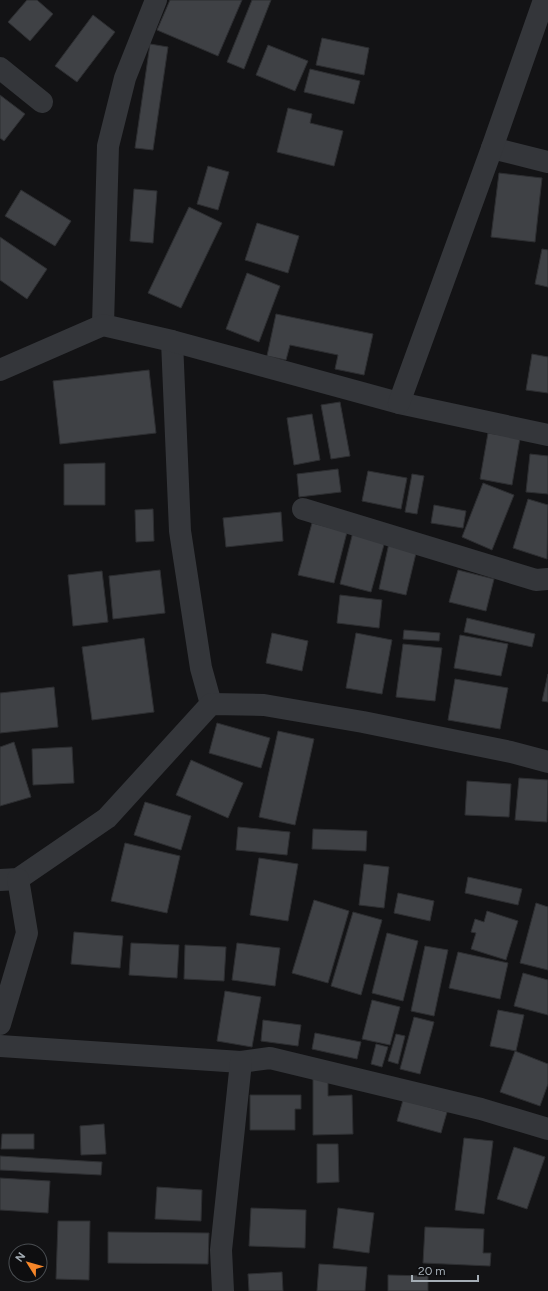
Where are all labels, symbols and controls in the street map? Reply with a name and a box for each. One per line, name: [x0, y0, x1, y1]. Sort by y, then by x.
north arrow: [8, 1243, 48, 1283]
text: N: [13, 1250, 28, 1265]
scale bar: [412, 1257, 478, 1283]
text: 20 m: [418, 1264, 446, 1278]

